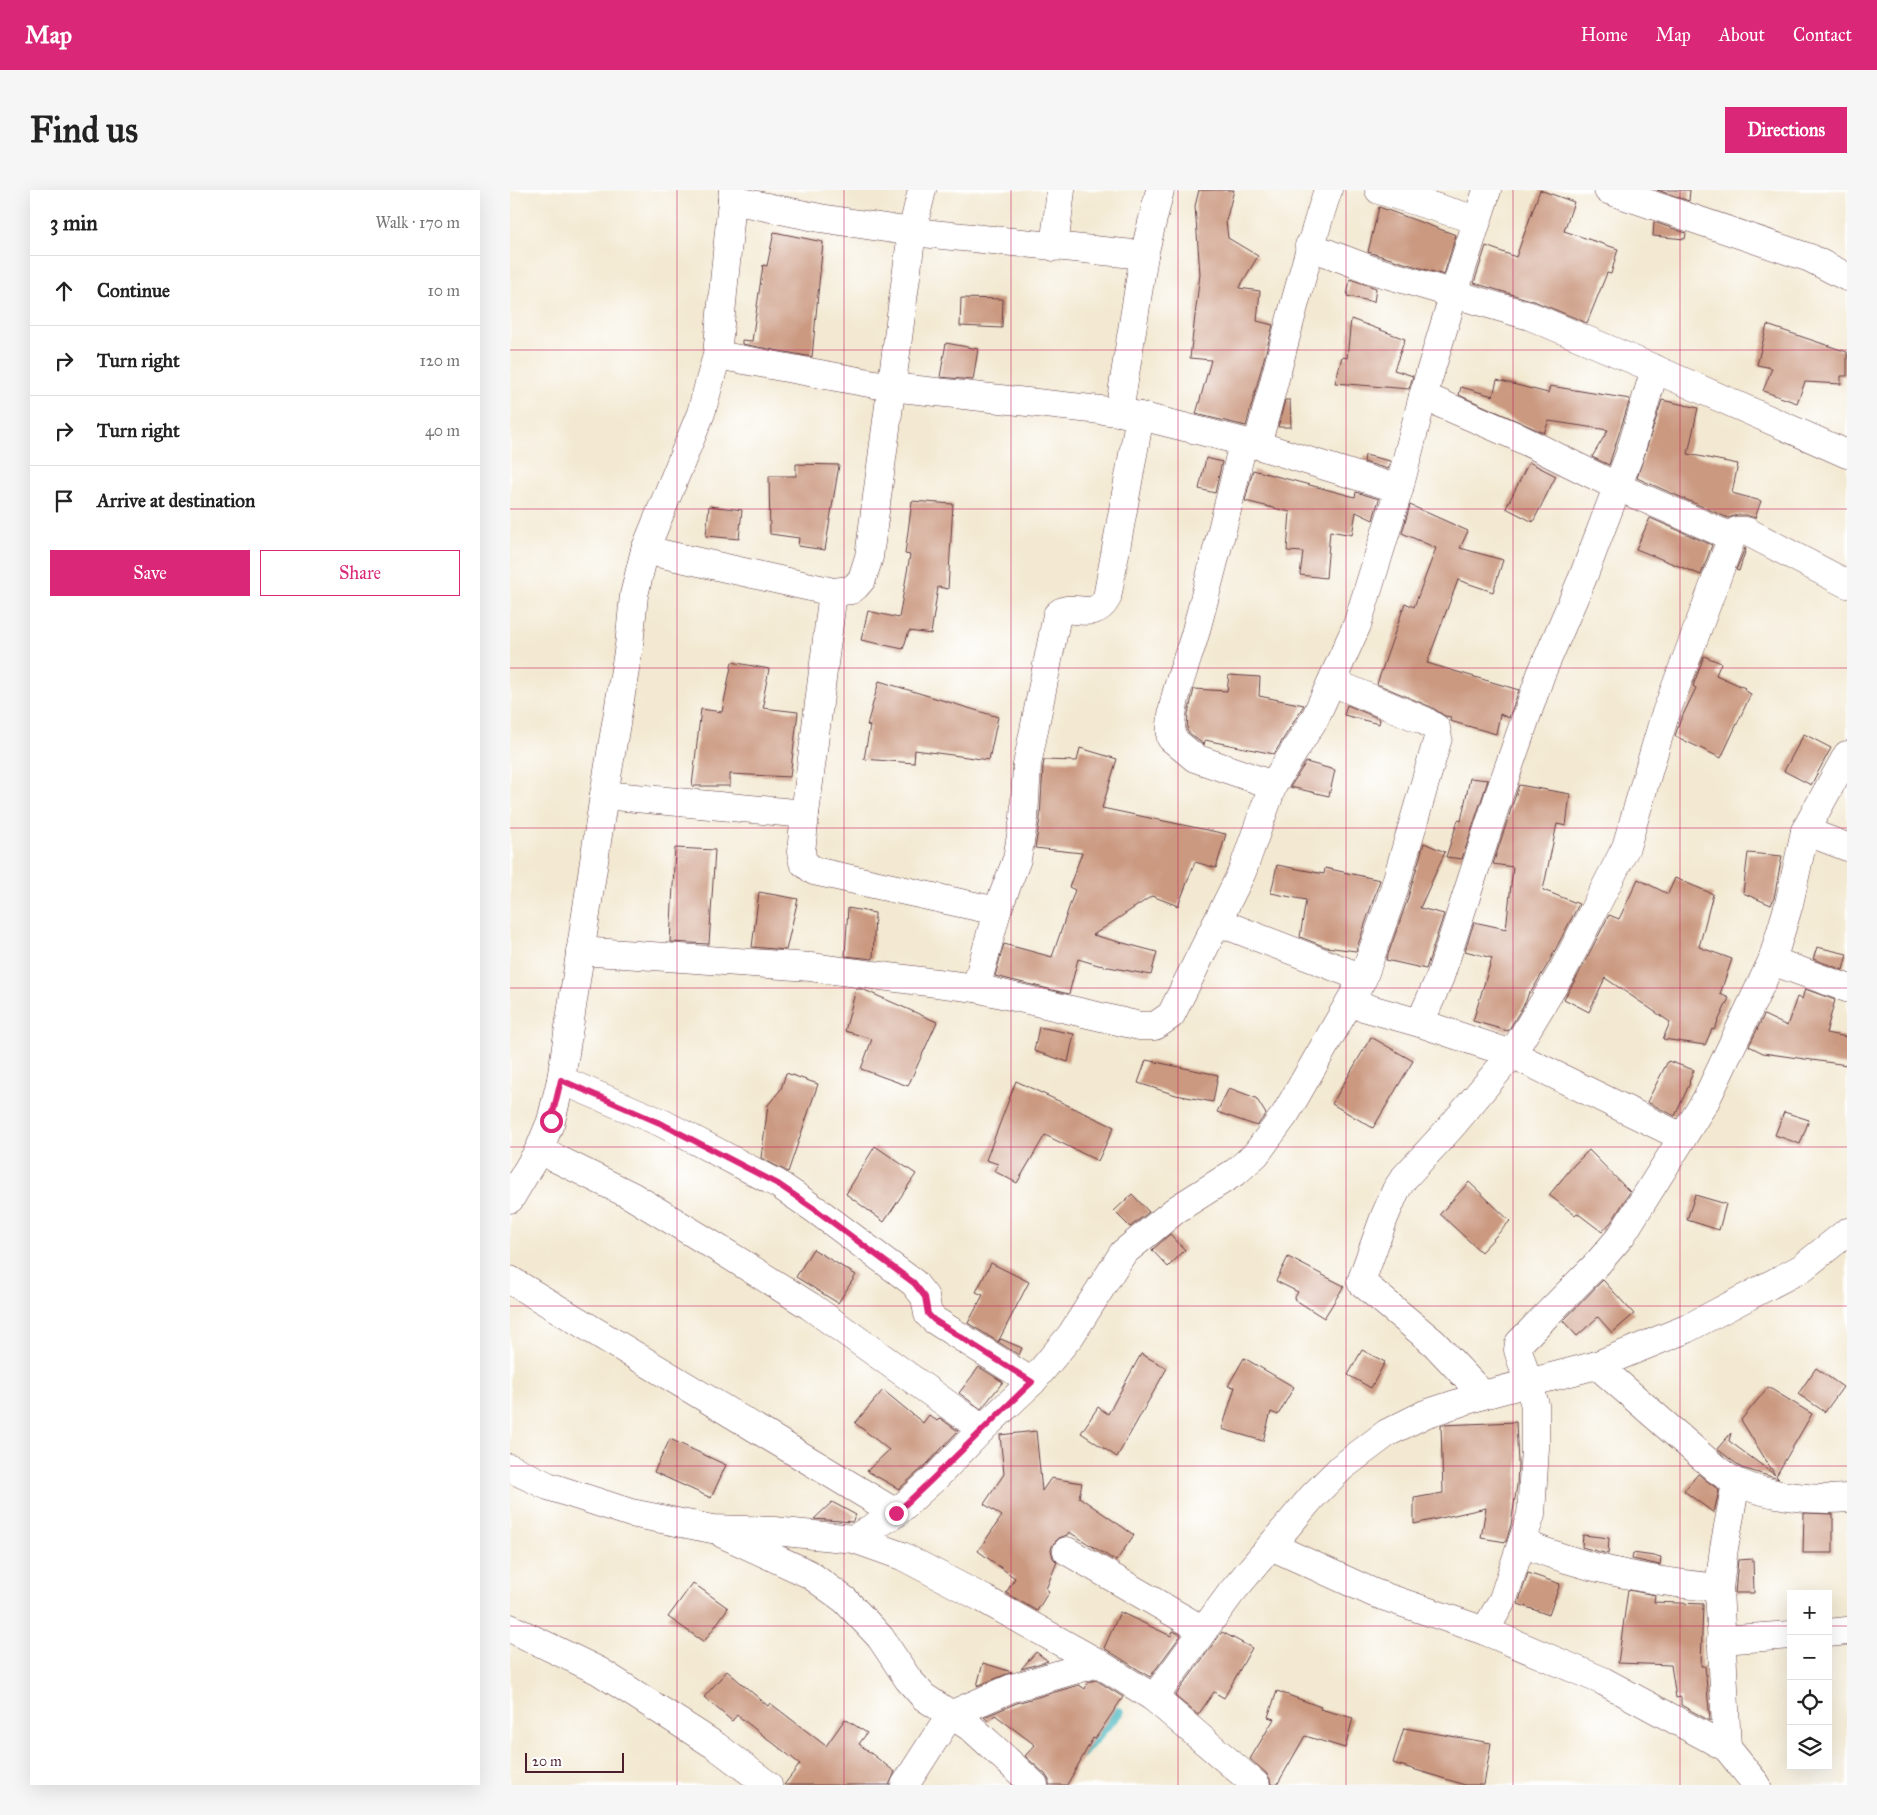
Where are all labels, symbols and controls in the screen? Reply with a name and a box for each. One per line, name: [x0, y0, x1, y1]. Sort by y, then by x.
text: Map: [25, 20, 72, 50]
text: Home: [1581, 24, 1628, 46]
text: Map: [1656, 24, 1691, 46]
text: About: [1719, 24, 1765, 46]
text: Contact: [1793, 24, 1852, 46]
button: Directions: [1725, 107, 1847, 153]
text: Find us: [30, 109, 138, 152]
text: 3 min: [50, 210, 98, 236]
text: Walk · 170 m: [376, 213, 460, 232]
icon: ahead: [50, 277, 78, 305]
text: Continue: [97, 279, 170, 302]
text: 10 m: [428, 281, 460, 300]
icon: right: [50, 347, 78, 375]
text: Turn right: [97, 349, 180, 372]
text: 120 m: [420, 351, 460, 370]
icon: right: [50, 417, 78, 445]
text: Turn right: [97, 419, 180, 442]
text: 40 m: [425, 421, 460, 440]
icon: arrive: [50, 487, 78, 515]
text: Arrive at destination: [97, 489, 255, 512]
button: Save: [50, 550, 250, 596]
button: Share: [260, 550, 460, 596]
route start: [540, 1110, 563, 1133]
route end: [885, 1502, 908, 1525]
map controls: [1787, 1590, 1832, 1770]
button: +: [1787, 1590, 1832, 1635]
button: −: [1787, 1635, 1832, 1680]
button: locate: [1787, 1680, 1832, 1725]
button: layers: [1787, 1725, 1832, 1770]
scale bar: [525, 1750, 624, 1773]
text: 20 m: [532, 1753, 562, 1770]

